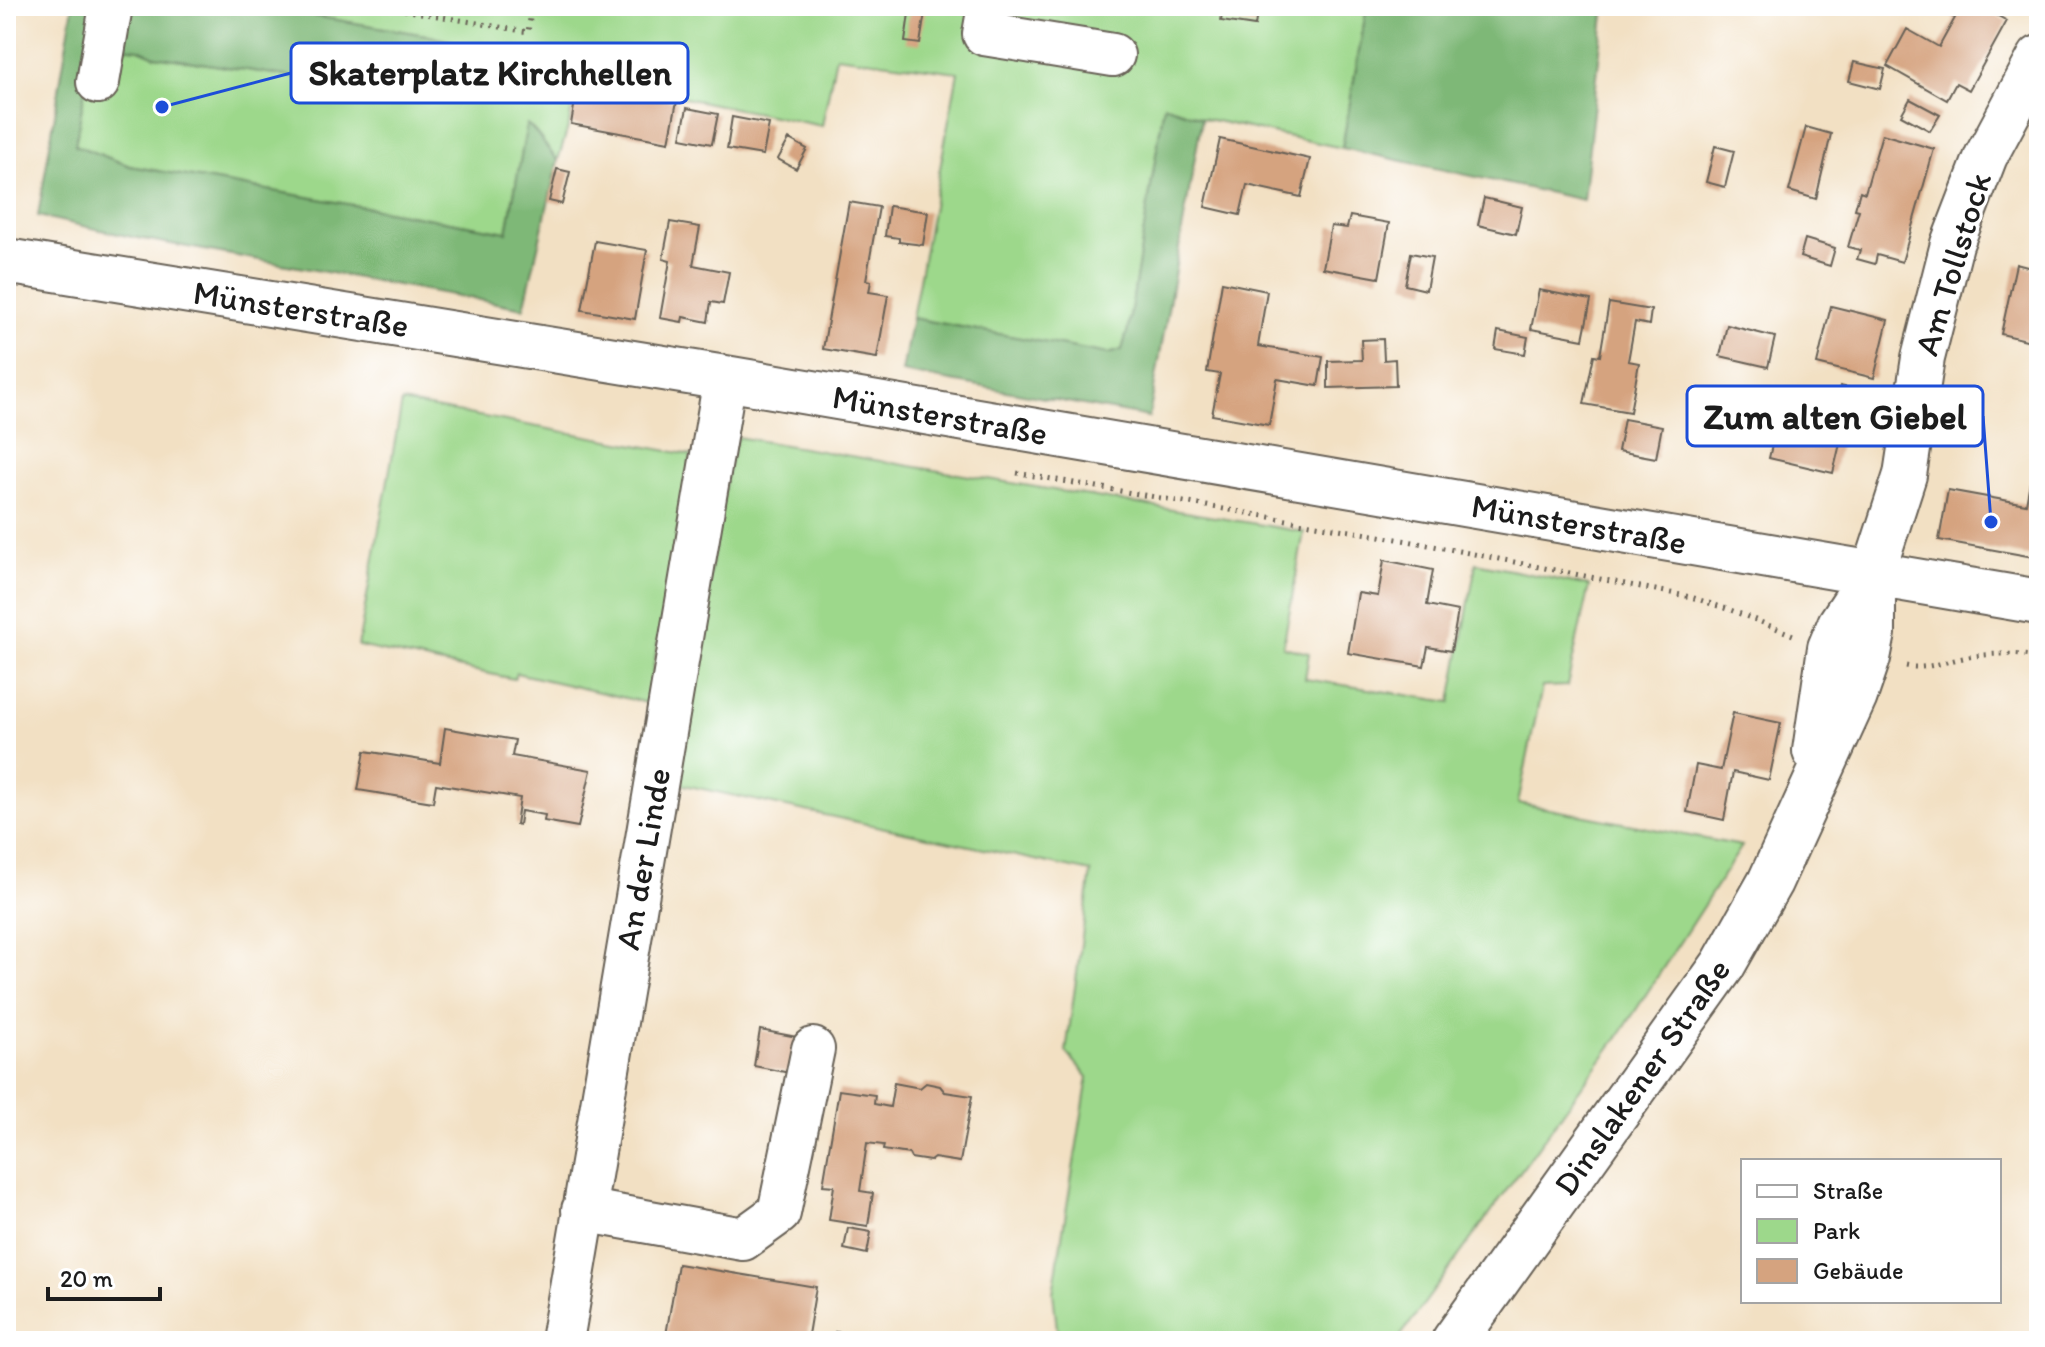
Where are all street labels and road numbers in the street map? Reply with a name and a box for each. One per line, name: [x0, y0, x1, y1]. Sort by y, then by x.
street label: Am Tollstock: [1906, 167, 2000, 360]
street label: Münsterstraße: [190, 272, 412, 346]
street label: Münsterstraße: [829, 376, 1051, 454]
street label: Münsterstraße: [1468, 485, 1690, 563]
street label: An der Linde: [607, 765, 679, 953]
street label: Dinslakener Straße: [1545, 951, 1739, 1203]

